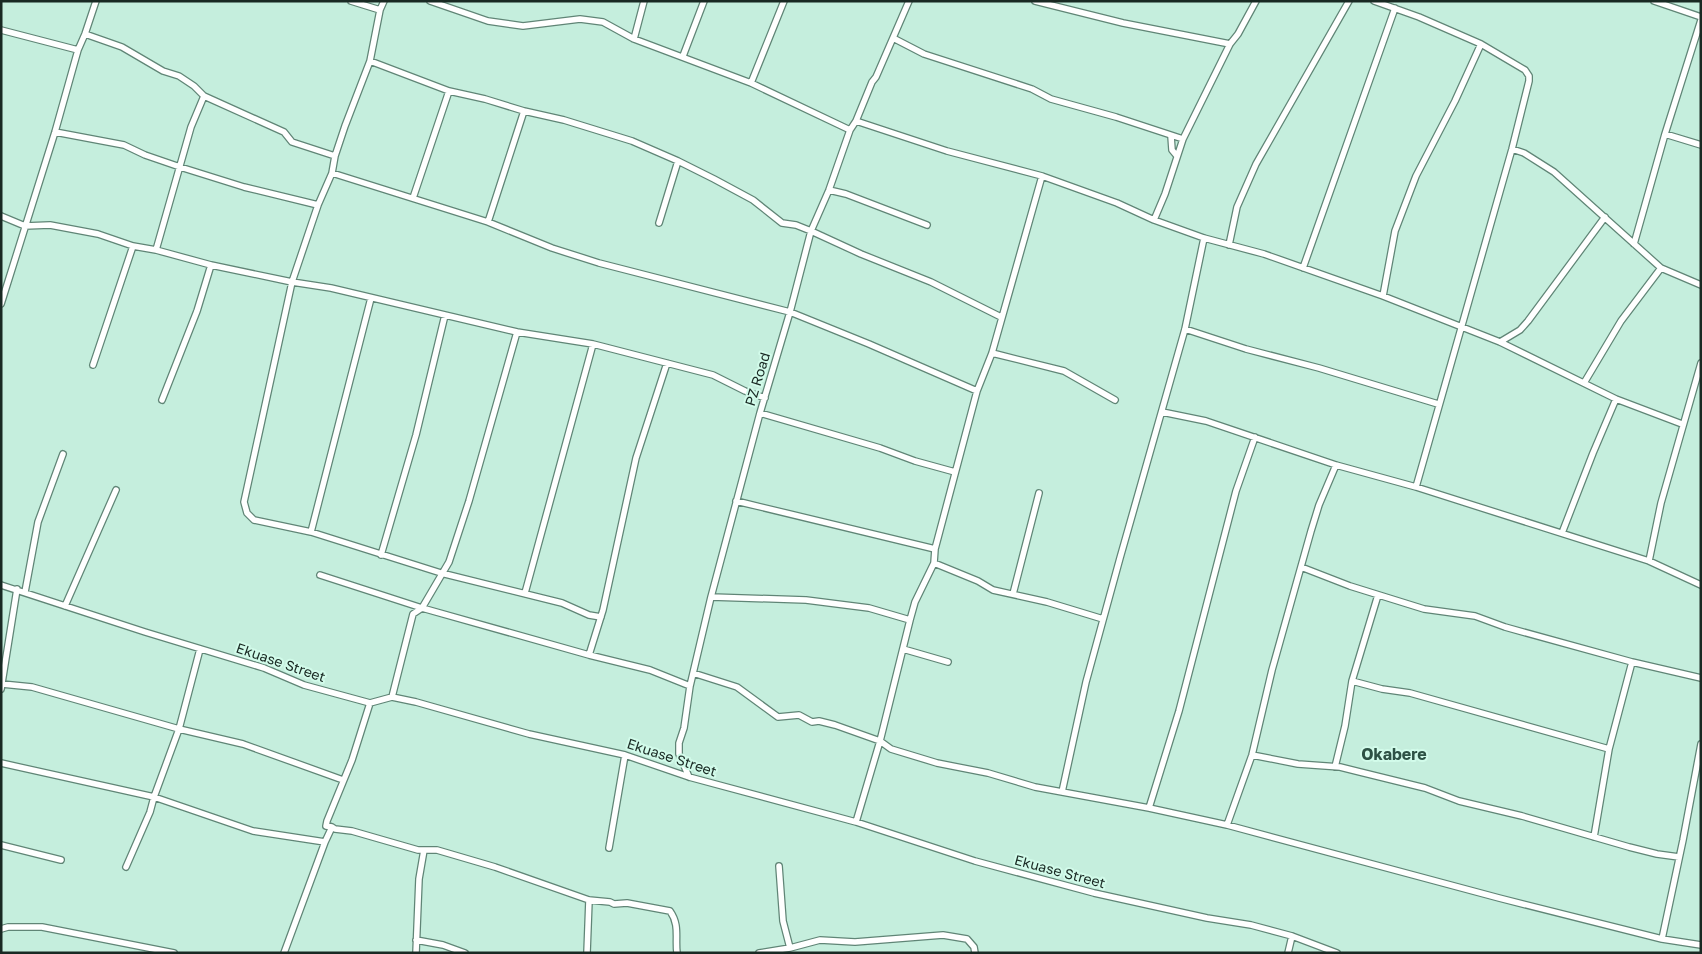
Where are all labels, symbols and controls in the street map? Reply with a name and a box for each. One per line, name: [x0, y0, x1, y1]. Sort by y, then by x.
street label: PZ Road: [741, 350, 773, 408]
street label: Ekuase Street: [234, 639, 328, 685]
street label: Ekuase Street: [625, 734, 719, 780]
district label: Okabere: [1361, 744, 1427, 764]
street label: Ekuase Street: [1013, 851, 1107, 891]

